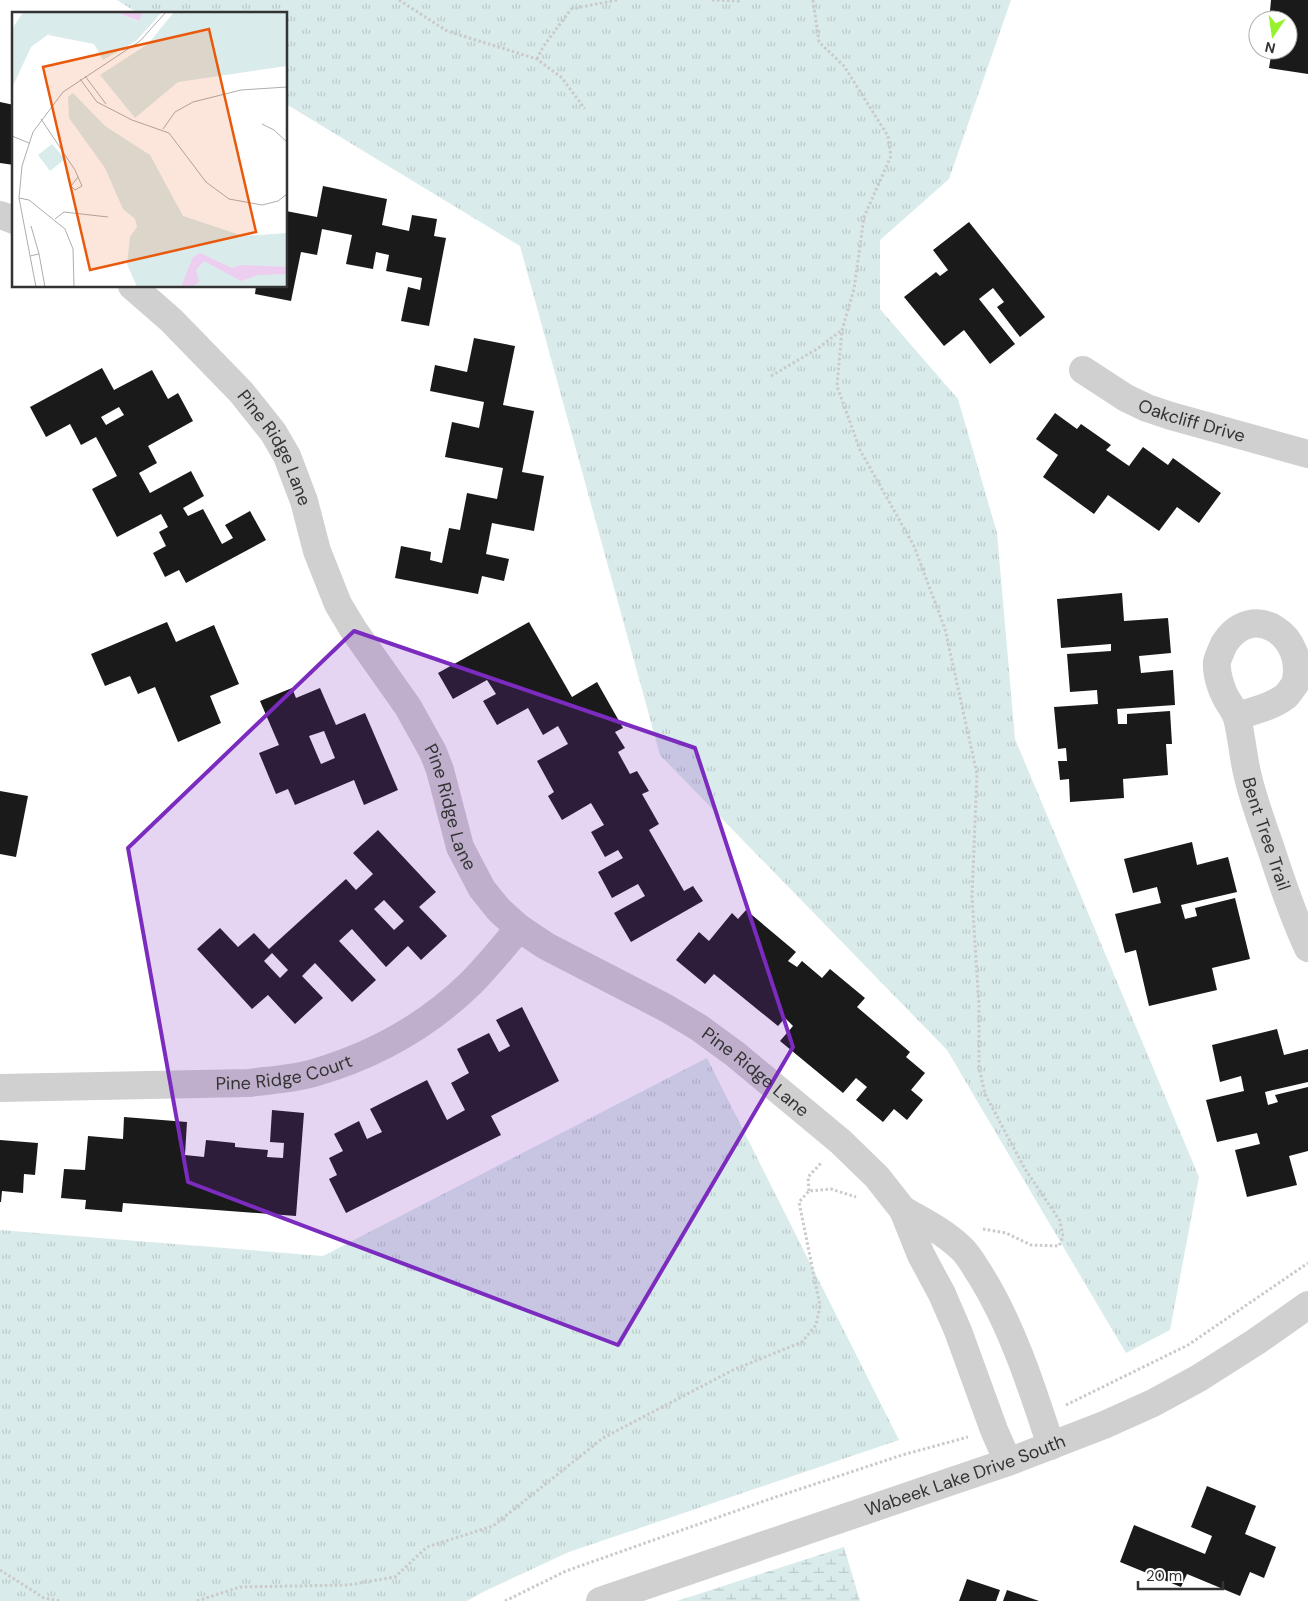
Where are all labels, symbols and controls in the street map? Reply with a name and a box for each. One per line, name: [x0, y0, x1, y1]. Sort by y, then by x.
north arrow: [1248, 10, 1298, 60]
inset map: [12, 12, 288, 288]
text: N: [1263, 38, 1277, 58]
street label: Pine Ridge Lane: [232, 385, 317, 509]
street label: Oakcliff Drive: [1134, 393, 1248, 448]
street label: Pine Ridge Lane: [419, 740, 482, 874]
street label: Bent Tree Trail: [1237, 775, 1296, 894]
street label: Pine Ridge Lane: [697, 1022, 814, 1122]
street label: Pine Ridge Court: [215, 1049, 356, 1096]
street label: Wabeek Lake Drive South: [862, 1429, 1069, 1522]
scale bar: [1138, 1558, 1223, 1590]
text: 20 m: [1146, 1566, 1182, 1586]

